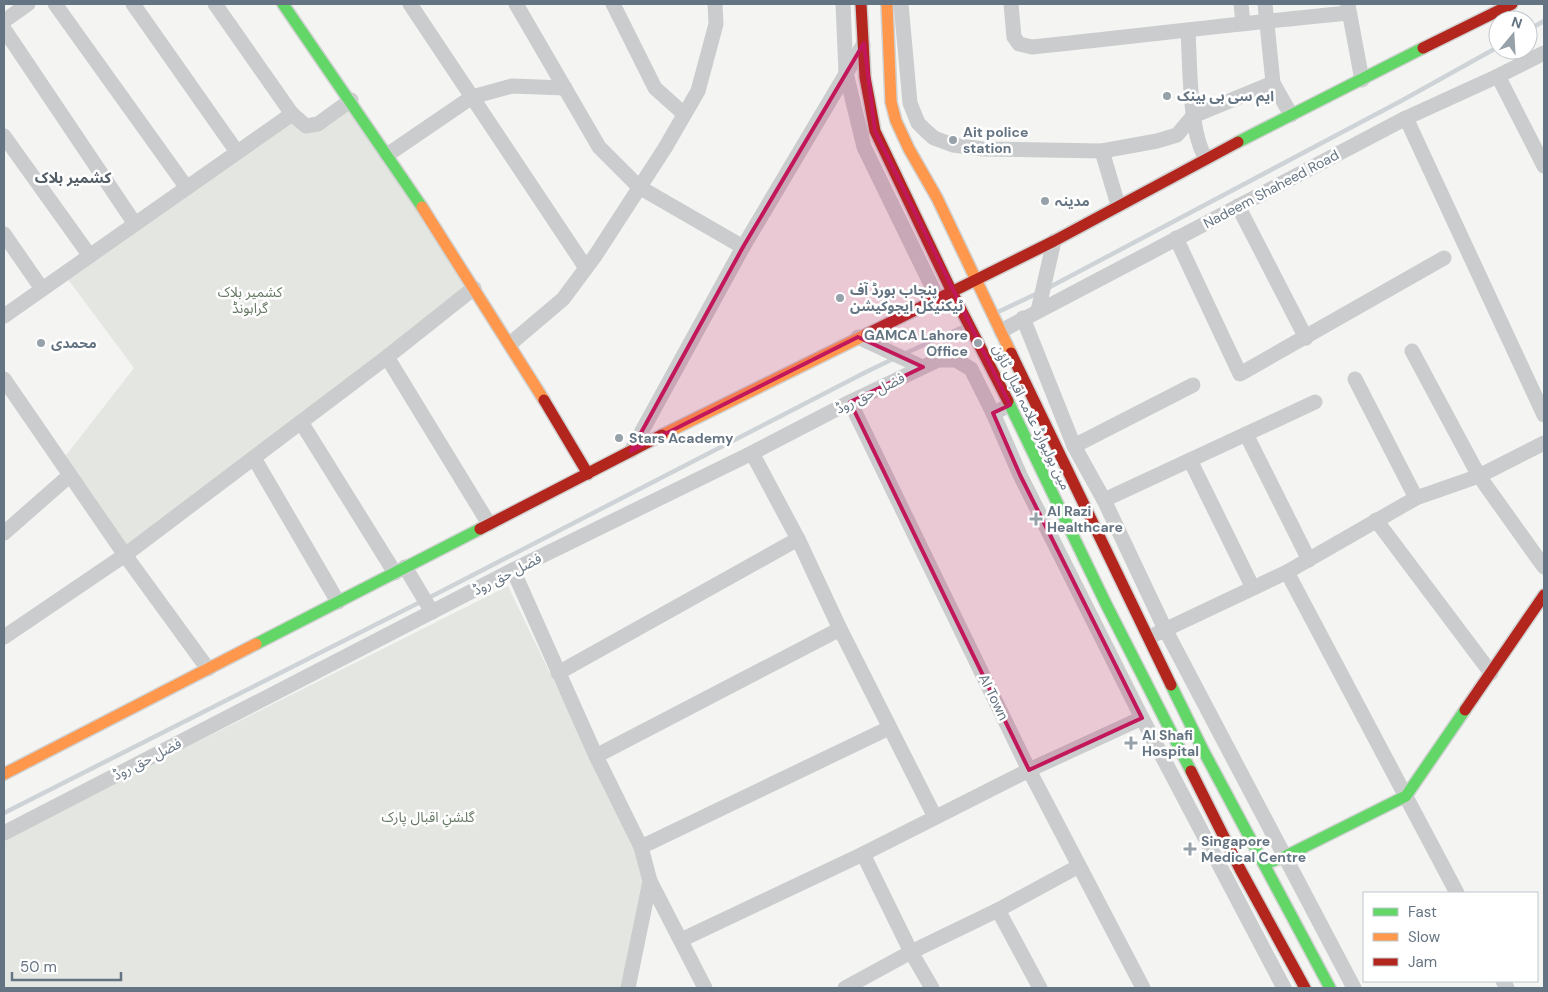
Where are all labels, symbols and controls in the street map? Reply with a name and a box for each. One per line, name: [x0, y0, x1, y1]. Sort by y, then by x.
north arrow: [1488, 10, 1538, 60]
text: N: [1509, 12, 1525, 33]
place label: ایم سی بی بینک: [1177, 87, 1274, 107]
marker: ایم سی بی بینک: [1161, 90, 1173, 102]
place label: Ait police station: [963, 123, 1028, 157]
marker: Ait police station: [947, 134, 959, 146]
street label: Nadeem Shaheed Road: [1200, 146, 1342, 232]
district label: کشمیر بلاک: [35, 168, 111, 188]
place label: مدینہ: [1055, 192, 1090, 210]
marker: مدینہ: [1039, 195, 1051, 207]
place label: پنجاب بورڈ آف ٹیکنیکل ایجوکیشن: [850, 281, 964, 315]
park label: کشمیر بلاک ﮔﺮﺍﮨﻮﻧﮉ: [218, 283, 283, 317]
marker: پنجاب بورڈ آف ٹیکنیکل ایجوکیشن: [834, 292, 846, 304]
place label: GAMCA Lahore Office: [864, 326, 968, 360]
place label: محمدی: [51, 334, 97, 352]
marker: محمدی: [35, 337, 47, 349]
marker: GAMCA Lahore Office: [972, 337, 984, 349]
street label: مین بولیوارڈ علامہ اقبال ٹاؤن: [989, 341, 1075, 493]
street label: فضل حق روڈ: [832, 369, 908, 418]
place label: Stars Academy: [629, 429, 734, 447]
marker: Stars Academy: [613, 432, 625, 444]
place label: Al Razi Healthcare: [1047, 502, 1123, 536]
marker: Al Razi Healthcare: [1029, 512, 1043, 526]
street label: فضل حق روڈ: [470, 549, 545, 600]
street label: AI Town: [975, 671, 1013, 723]
place label: Al Shafi Hospital: [1142, 726, 1199, 760]
street label: فضل حق روڈ: [110, 734, 185, 785]
marker: Al Shafi Hospital: [1124, 736, 1138, 750]
park label: گلشنِ اقبال پارک: [382, 808, 475, 828]
place label: Singapore Medical Centre: [1201, 832, 1306, 866]
marker: Singapore Medical Centre: [1183, 842, 1197, 856]
legend: [1363, 892, 1538, 982]
text: Fast: [1408, 902, 1437, 922]
text: Slow: [1408, 927, 1441, 947]
scale bar: [12, 950, 121, 982]
text: Jam: [1408, 952, 1437, 972]
text: 50 m: [20, 957, 57, 977]

